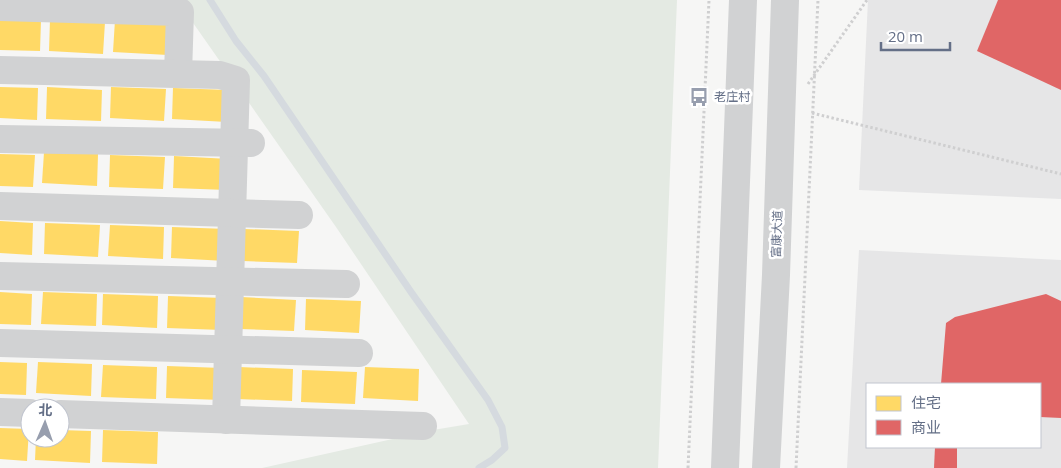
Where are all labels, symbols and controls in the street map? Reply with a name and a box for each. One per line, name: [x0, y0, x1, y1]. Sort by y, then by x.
scale bar: [881, 20, 950, 52]
text: 20 m: [888, 26, 923, 46]
bus stop icon: 老庄村: [688, 86, 710, 108]
place label: 老庄村: [714, 88, 751, 105]
street label: 富康大道: [767, 210, 786, 258]
legend: [866, 383, 1041, 448]
text: 住宅: [911, 392, 941, 412]
north arrow: [20, 398, 70, 448]
text: 北: [38, 400, 53, 419]
text: 商业: [911, 417, 941, 437]

